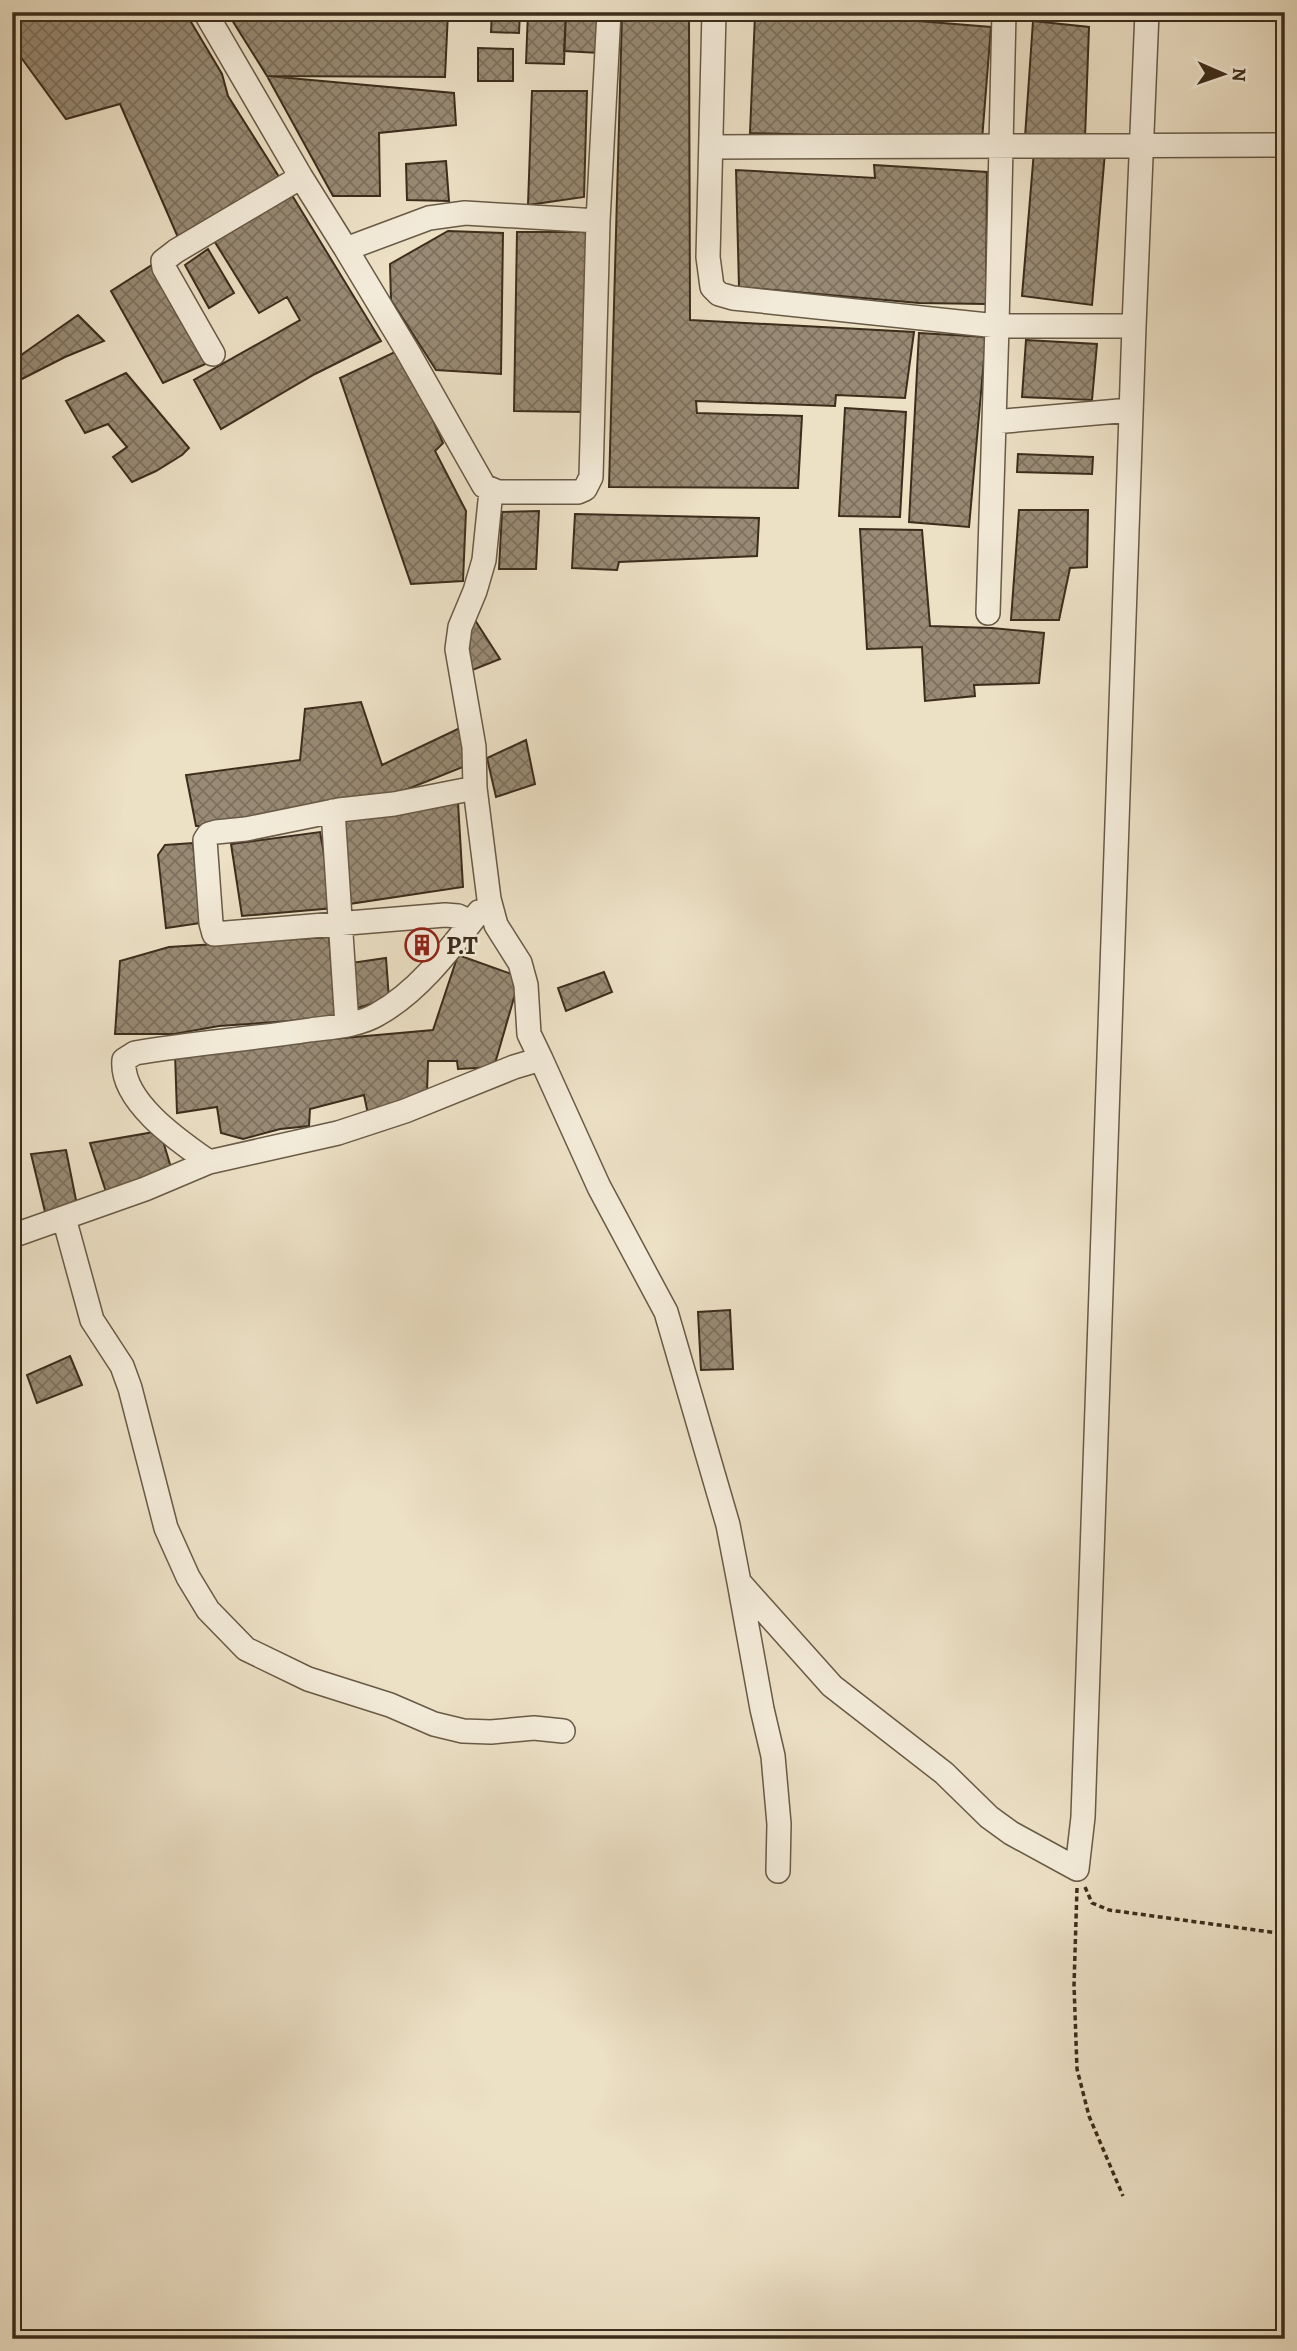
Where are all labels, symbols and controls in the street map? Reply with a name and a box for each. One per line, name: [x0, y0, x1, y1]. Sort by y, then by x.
north arrow: [1188, 38, 1258, 108]
text: N: [1226, 67, 1252, 82]
building icon: P.T: [403, 926, 441, 964]
place label: P.T: [446, 928, 478, 963]

